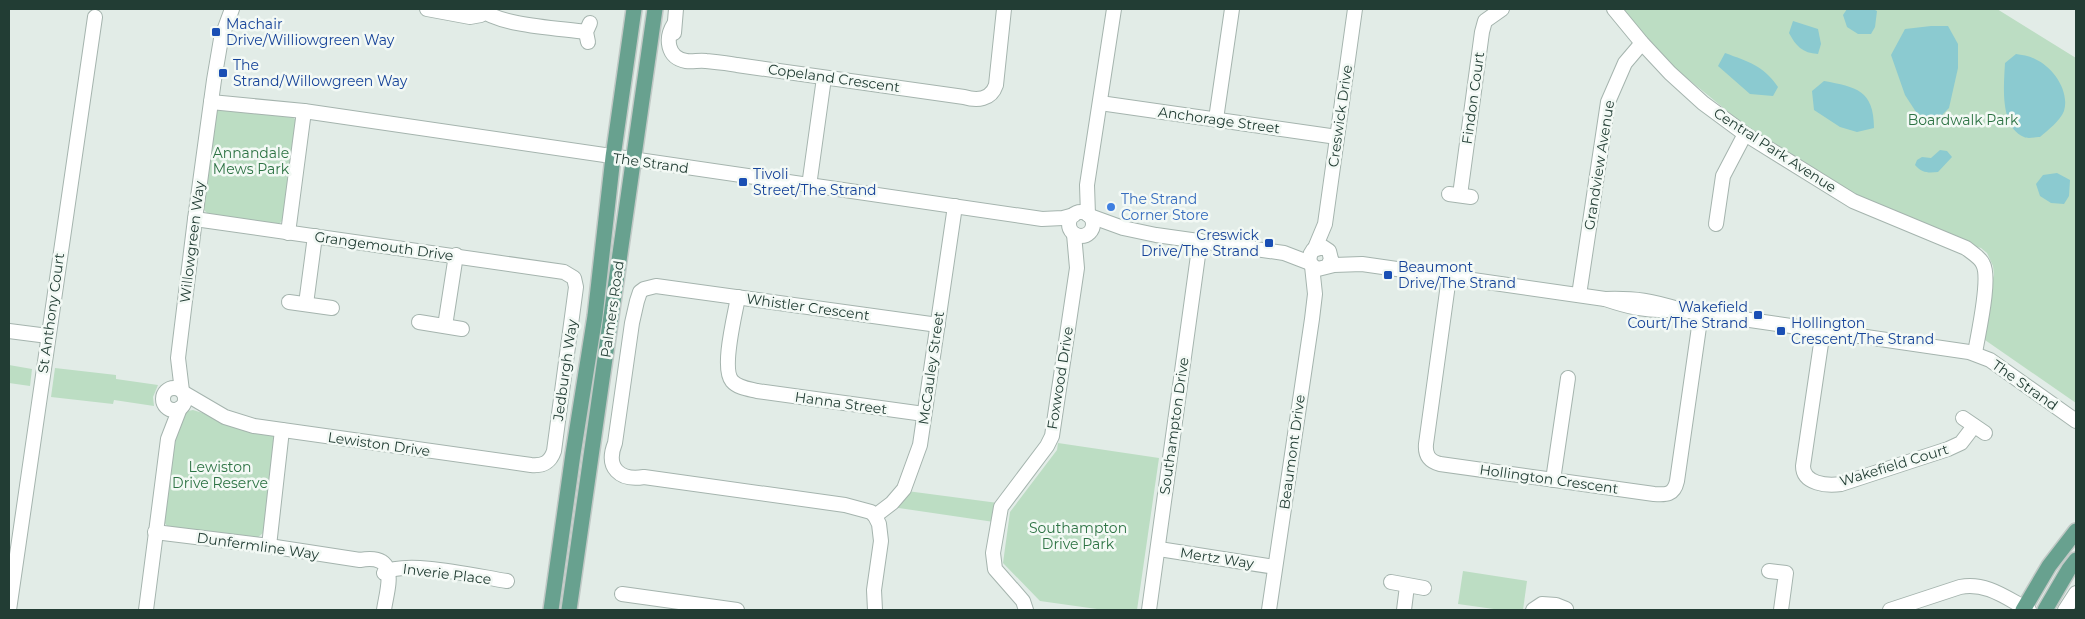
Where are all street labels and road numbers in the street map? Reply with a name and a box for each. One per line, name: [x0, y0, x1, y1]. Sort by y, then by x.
street label: Findon Court: [1458, 50, 1488, 145]
street label: Copeland Crescent: [767, 60, 901, 96]
street label: Creswick Drive: [1324, 64, 1356, 168]
street label: Grandview Avenue: [1580, 99, 1618, 231]
street label: Anchorage Street: [1157, 103, 1281, 138]
street label: Central Park Avenue: [1710, 104, 1840, 196]
street label: The Strand: [612, 149, 690, 177]
street label: Willowgreen Way: [176, 180, 208, 304]
street label: Grangemouth Drive: [313, 227, 455, 265]
street label: St Anthony Court: [34, 251, 68, 374]
street label: Palmers Road: [596, 259, 628, 359]
street label: Whistler Crescent: [745, 289, 871, 325]
street label: McCauley Street: [914, 310, 948, 426]
street label: Jedburgh Way: [549, 318, 581, 423]
street label: Foxwood Drive: [1043, 325, 1077, 431]
street label: Southampton Drive: [1155, 356, 1193, 496]
street label: The Strand: [1989, 356, 2061, 414]
street label: Hanna Street: [794, 388, 889, 418]
street label: Beaumont Drive: [1275, 394, 1309, 510]
street label: Lewiston Drive: [327, 428, 431, 460]
street label: Wakefield Court: [1837, 440, 1951, 490]
street label: Hollington Crescent: [1478, 460, 1620, 498]
street label: Dunfermline Way: [196, 529, 321, 564]
street label: Mertz Way: [1179, 543, 1256, 573]
street label: Inverie Place: [402, 560, 492, 588]

